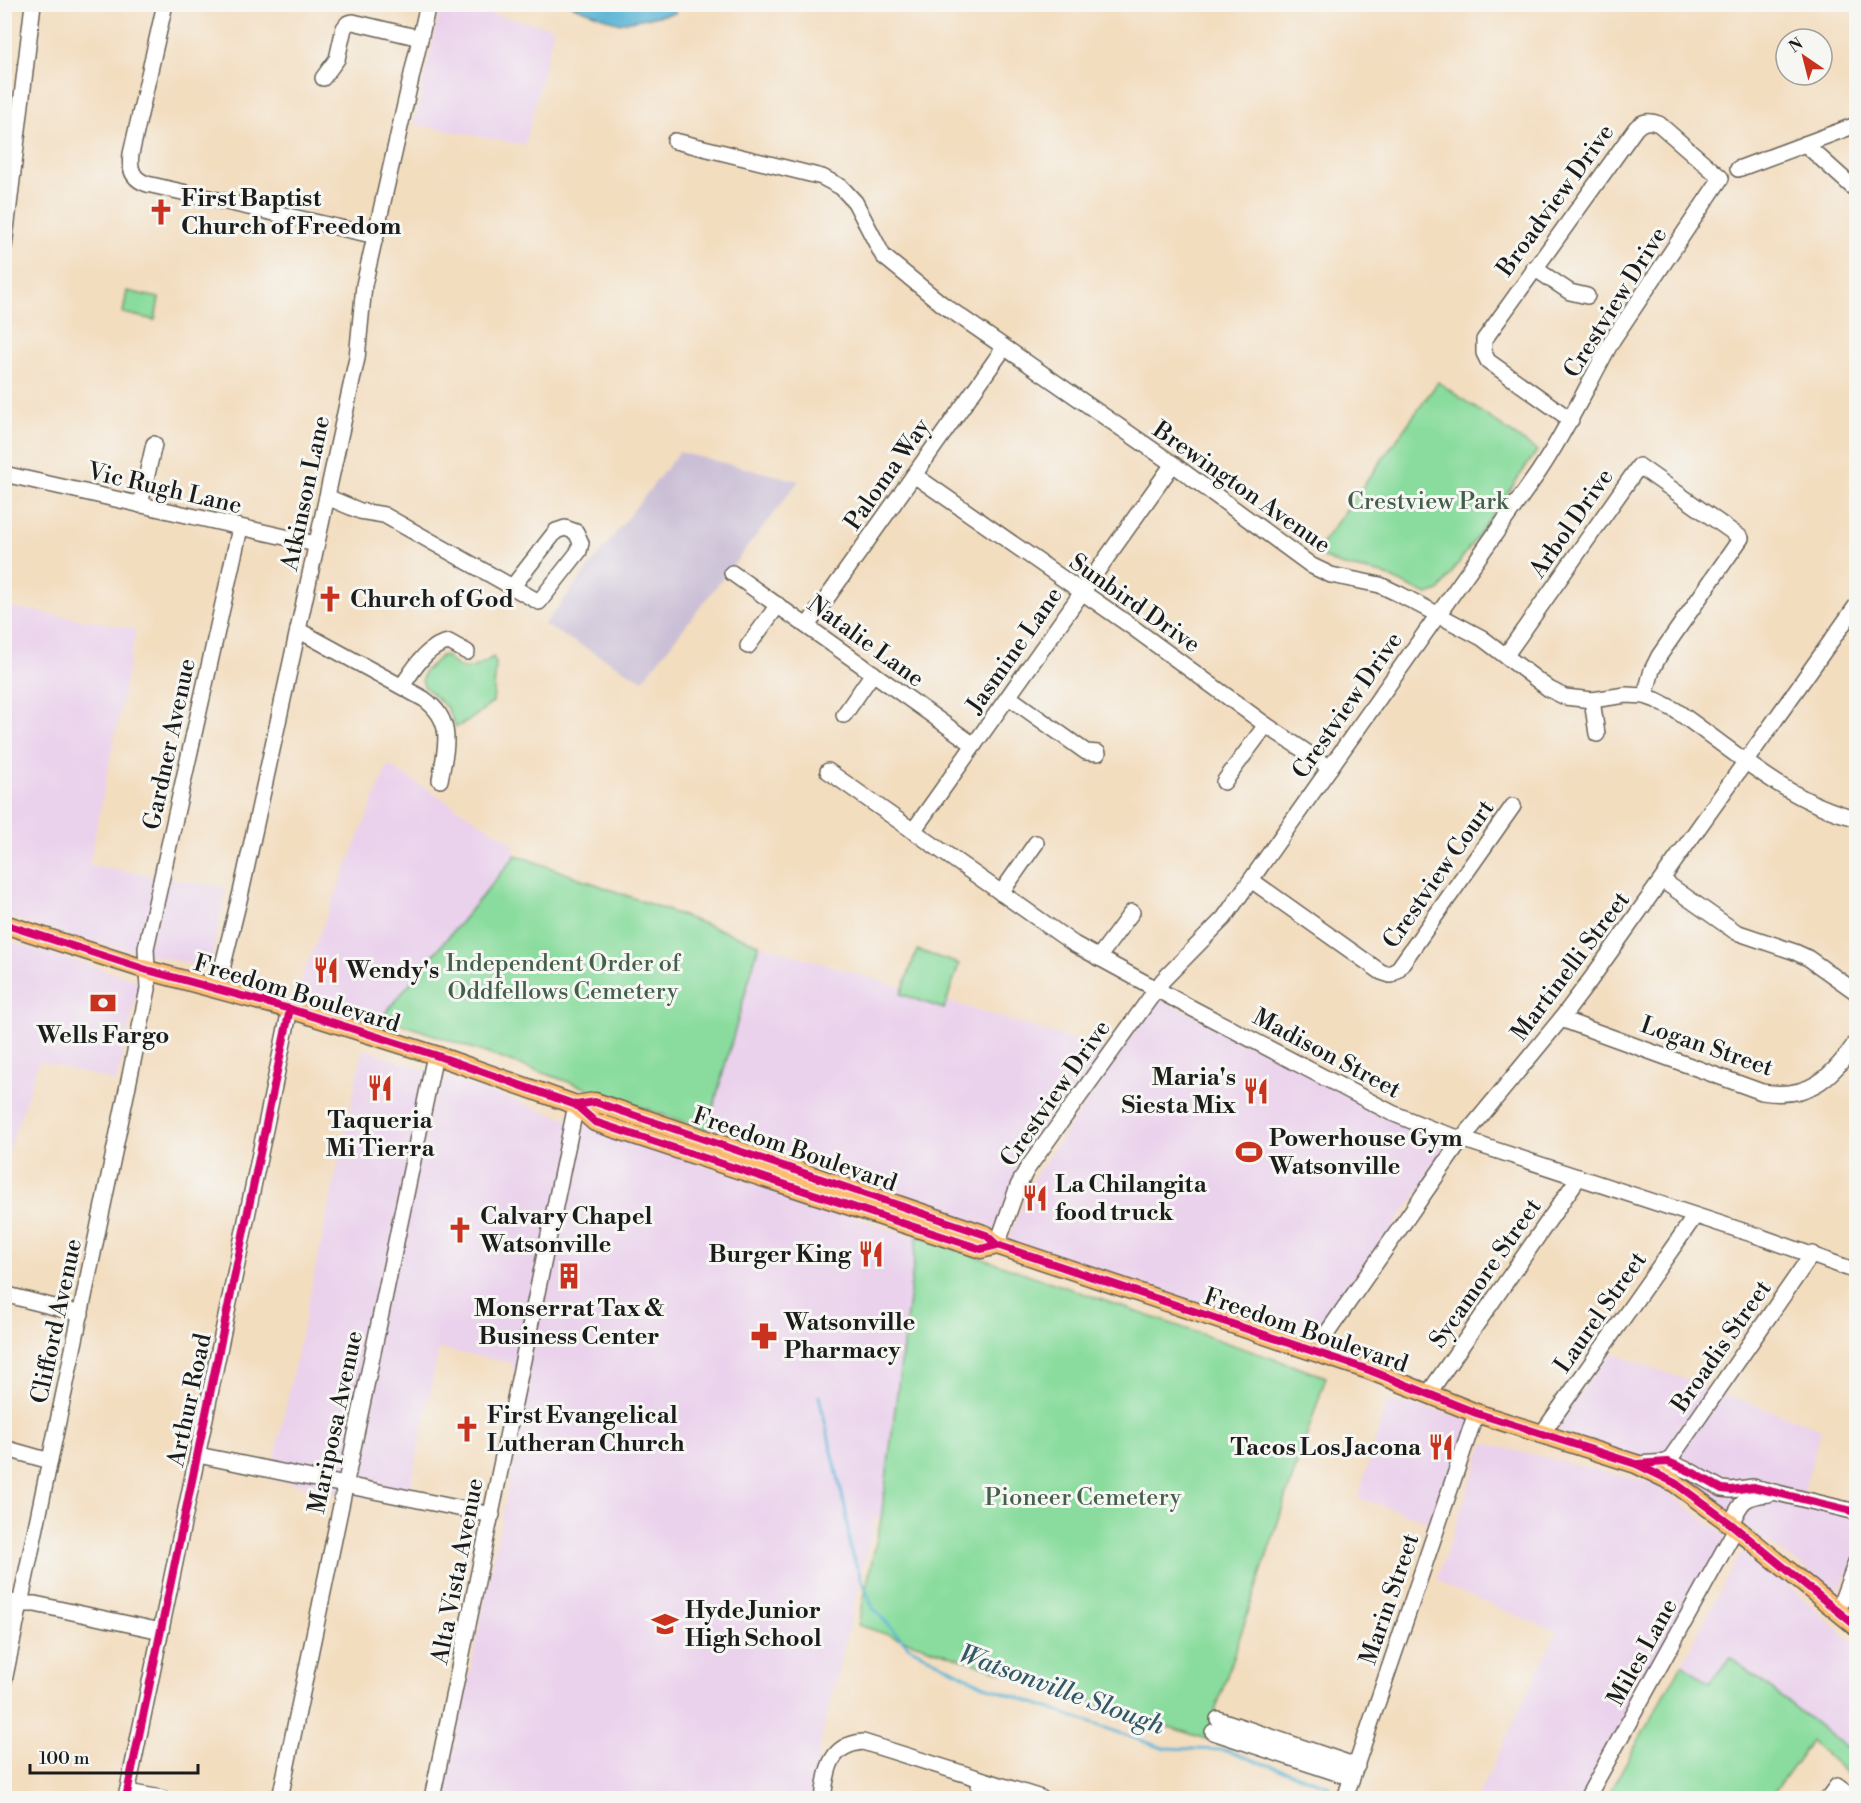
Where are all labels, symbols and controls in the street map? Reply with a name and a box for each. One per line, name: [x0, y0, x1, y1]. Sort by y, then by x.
north arrow: [1774, 27, 1834, 87]
text: N: [1785, 34, 1807, 57]
street label: Broadview Drive: [1490, 119, 1621, 283]
place label: First Baptist Church of Freedom: [181, 184, 402, 242]
church icon: First Baptist Church of Freedom: [146, 197, 176, 227]
street label: Crestview Drive: [1557, 221, 1674, 384]
street label: Atkinson Lane: [275, 413, 337, 574]
street label: Paloma Way: [838, 413, 938, 536]
street label: Brewington Avenue: [1146, 415, 1336, 560]
street label: Vic Rugh Lane: [84, 456, 245, 521]
street label: Arbol Drive: [1523, 463, 1621, 585]
park label: Crestview Park: [1347, 487, 1510, 517]
street label: Sunbird Drive: [1063, 548, 1206, 660]
street label: Jasmine Lane: [960, 582, 1069, 720]
church icon: Church of God: [315, 584, 345, 614]
place label: Church of God: [350, 585, 514, 615]
street label: Natalie Lane: [801, 589, 930, 694]
street label: Crestview Drive: [1286, 626, 1410, 785]
street label: Gardner Avenue: [137, 656, 203, 833]
street label: Crestview Court: [1376, 794, 1501, 955]
street label: Martinelli Street: [1505, 885, 1637, 1047]
street label: Freedom Boulevard: [190, 948, 404, 1040]
park label: Independent Order of Oddfellows Cemetery: [446, 949, 682, 1007]
restaurant icon: Wendy's: [311, 955, 341, 985]
place label: Wendy's: [345, 956, 439, 986]
bank icon: Wells Fargo: [88, 988, 118, 1018]
street label: Madison Street: [1247, 1002, 1406, 1106]
street label: Logan Street: [1636, 1010, 1777, 1084]
street label: Crestview Drive: [994, 1014, 1118, 1173]
place label: Wells Fargo: [36, 1021, 169, 1051]
place label: Maria's Siesta Mix: [1121, 1063, 1236, 1121]
restaurant icon: Taqueria Mi Tierra: [365, 1073, 395, 1103]
restaurant icon: Maria's Siesta Mix: [1241, 1076, 1271, 1106]
street label: Freedom Boulevard: [689, 1101, 901, 1199]
place label: Taqueria Mi Tierra: [325, 1106, 436, 1164]
place label: Powerhouse Gym Watsonville: [1268, 1124, 1463, 1182]
sports icon: Powerhouse Gym Watsonville: [1234, 1137, 1264, 1167]
place label: La Chilangita food truck: [1055, 1170, 1208, 1228]
restaurant icon: La Chilangita food truck: [1020, 1183, 1050, 1213]
street label: Sycamore Street: [1423, 1193, 1549, 1354]
place label: Calvary Chapel Watsonville: [479, 1202, 653, 1260]
church icon: Calvary Chapel Watsonville: [445, 1215, 475, 1245]
street label: Clifford Avenue: [25, 1236, 89, 1406]
restaurant icon: Burger King: [856, 1239, 886, 1269]
place label: Burger King: [708, 1240, 852, 1270]
street label: Laurel Street: [1548, 1246, 1654, 1379]
building icon: Monserrat Tax & Business Center: [554, 1261, 584, 1291]
street label: Broadis Street: [1665, 1274, 1779, 1419]
street label: Freedom Boulevard: [1200, 1282, 1412, 1380]
place label: Monserrat Tax & Business Center: [474, 1294, 664, 1352]
place label: Watsonville Pharmacy: [783, 1308, 916, 1366]
pharmacy icon: Watsonville Pharmacy: [749, 1321, 779, 1351]
street label: Mariposa Avenue: [302, 1328, 370, 1516]
street label: Arthur Road: [161, 1331, 219, 1470]
place label: First Evangelical Lutheran Church: [487, 1401, 685, 1459]
church icon: First Evangelical Lutheran Church: [452, 1414, 482, 1444]
restaurant icon: Tacos Los Jacona: [1426, 1432, 1456, 1462]
place label: Tacos Los Jacona: [1230, 1433, 1422, 1463]
street label: Alta Vista Avenue: [425, 1476, 491, 1668]
park label: Pioneer Cemetery: [985, 1483, 1182, 1513]
street label: Marin Street: [1354, 1529, 1427, 1669]
street label: Miles Lane: [1601, 1593, 1685, 1711]
place label: Hyde Junior High School: [685, 1596, 822, 1654]
school or university icon: Hyde Junior High School: [650, 1609, 680, 1639]
water label: Watsonville Slough: [955, 1638, 1169, 1742]
scale bar: [30, 1737, 198, 1775]
text: 100 m: [39, 1747, 90, 1770]

